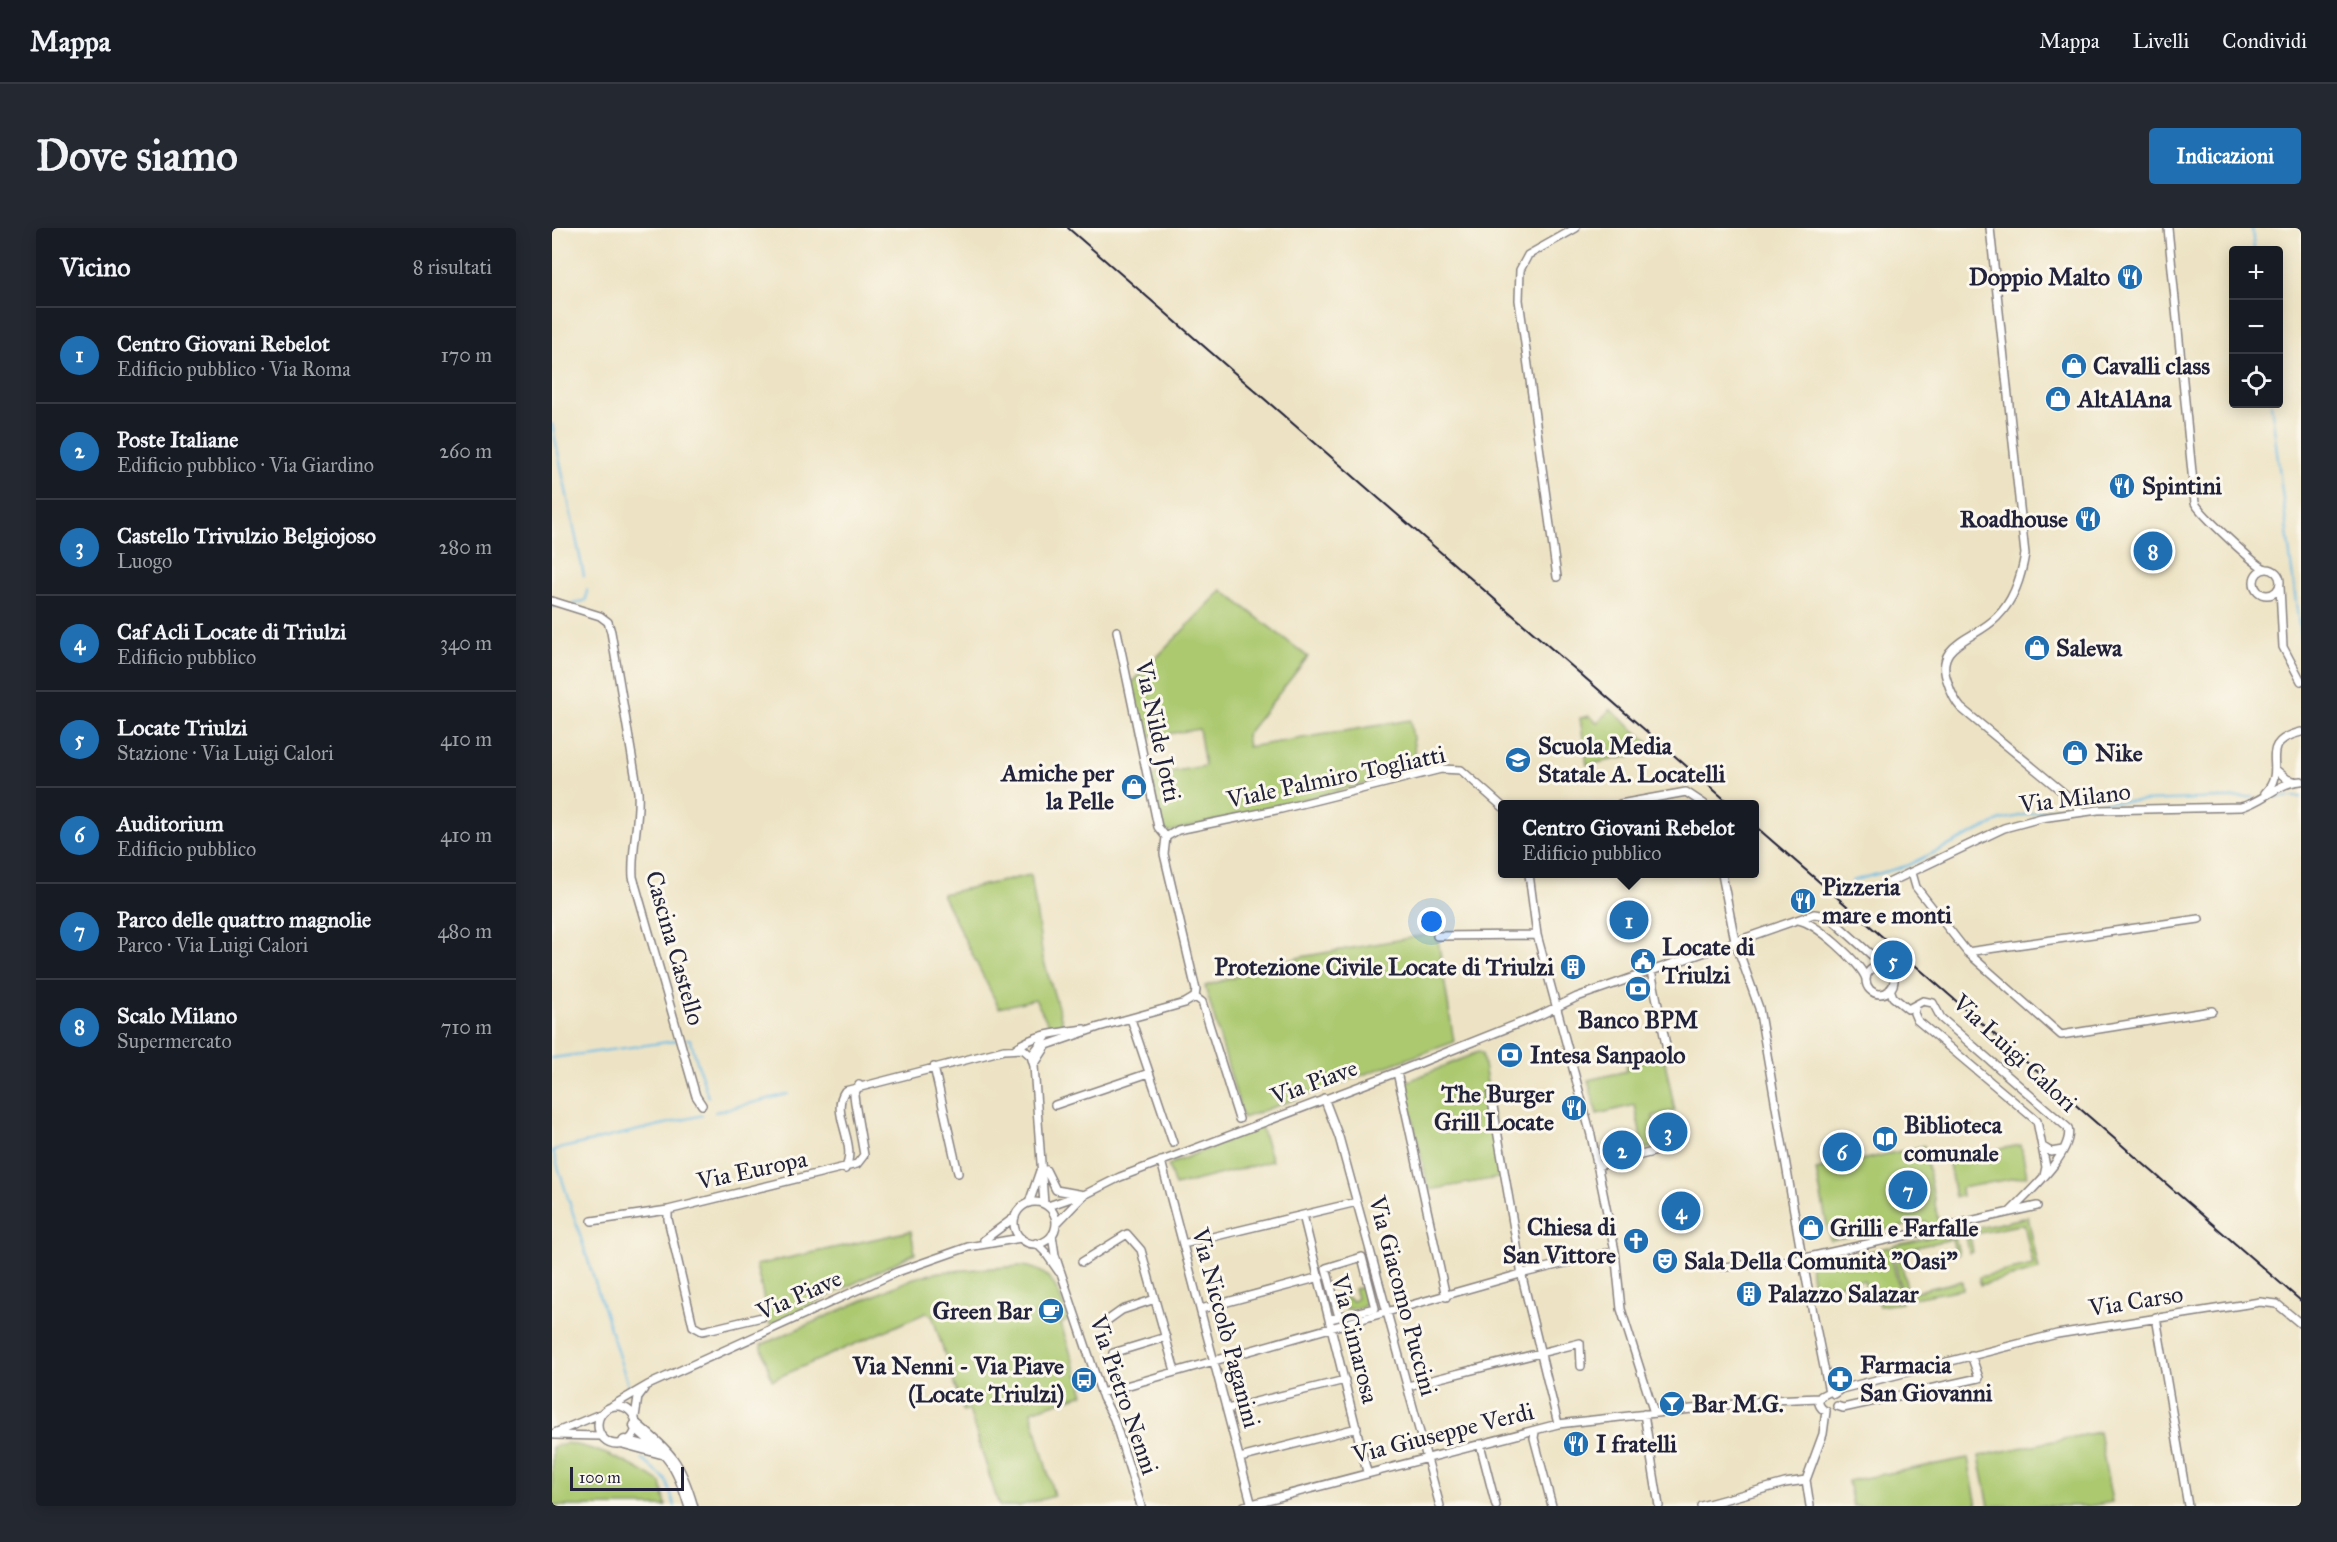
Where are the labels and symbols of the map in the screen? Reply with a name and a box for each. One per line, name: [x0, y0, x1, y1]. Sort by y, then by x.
place label: Doppio Malto: [1969, 262, 2110, 292]
restaurant icon: Doppio Malto: [2115, 262, 2145, 292]
shop icon: Cavalli class: [2059, 351, 2089, 381]
place label: Cavalli class: [2093, 351, 2210, 381]
shop icon: AltAlAna: [2043, 384, 2073, 414]
place label: AltAlAna: [2076, 384, 2172, 414]
restaurant icon: Spintini: [2107, 471, 2137, 501]
place label: Spintini: [2142, 471, 2222, 501]
place label: Roadhouse: [1960, 504, 2068, 534]
restaurant icon: Roadhouse: [2073, 504, 2103, 534]
pin: 8: [2134, 528, 2172, 574]
shop icon: Salewa: [2022, 633, 2052, 663]
place label: Salewa: [2056, 633, 2123, 663]
street label: Via Nilde Jotti: [1128, 656, 1188, 805]
place label: Scuola Media Statale A. Locatelli: [1538, 731, 1726, 789]
shop icon: Nike: [2060, 738, 2090, 768]
place label: Nike: [2095, 738, 2143, 768]
street label: Viale Palmiro Togliatti: [1223, 739, 1448, 815]
school or university icon: Scuola Media Statale A. Locatelli: [1503, 745, 1533, 775]
place label: Amiche per la Pelle: [1000, 758, 1115, 816]
shop icon: Amiche per la Pelle: [1119, 772, 1149, 802]
street label: Via Milano: [2017, 776, 2132, 820]
street label: Cascina Castello: [639, 867, 711, 1029]
place label: Pizzeria mare e monti: [1821, 872, 1952, 930]
restaurant icon: Pizzeria mare e monti: [1788, 886, 1818, 916]
pin: 1: [1610, 898, 1648, 942]
your location: [1417, 907, 1446, 936]
place label: Locate di Triulzi: [1661, 932, 1755, 990]
pin: 5: [1874, 938, 1912, 982]
public building icon: Locate di Triulzi: [1628, 946, 1658, 976]
place label: Protezione Civile Locate di Triulzi: [1214, 952, 1554, 982]
building icon: Protezione Civile Locate di Triulzi: [1558, 952, 1588, 982]
bank icon: Banco BPM: [1623, 974, 1653, 1004]
street label: Via Luigi Calori: [1946, 987, 2084, 1119]
place label: Banco BPM: [1578, 1005, 1699, 1035]
bank icon: Intesa Sanpaolo: [1495, 1040, 1525, 1070]
place label: Intesa Sanpaolo: [1530, 1040, 1686, 1070]
street label: Via Piave: [1266, 1053, 1361, 1112]
place label: The Burger Grill Locate: [1434, 1079, 1555, 1137]
restaurant icon: The Burger Grill Locate: [1559, 1093, 1589, 1123]
pin: 3: [1648, 1110, 1688, 1154]
place label: Biblioteca comunale: [1904, 1110, 2003, 1168]
library icon: Biblioteca comunale: [1870, 1124, 1900, 1154]
pin: 2: [1602, 1128, 1642, 1172]
pin: 6: [1822, 1130, 1862, 1174]
street label: Via Europa: [693, 1144, 811, 1197]
pin: 7: [1888, 1168, 1928, 1212]
pin: 4: [1662, 1188, 1700, 1234]
street label: Via Giacomo Puccini: [1362, 1192, 1444, 1400]
place label: Chiesa di San Vittore: [1503, 1212, 1616, 1270]
shop icon: Grilli e Farfalle: [1796, 1213, 1826, 1243]
place label: Grilli e Farfalle: [1830, 1213, 1978, 1243]
street label: Via Niccolò Paganini: [1185, 1224, 1267, 1432]
church icon: Chiesa di San Vittore: [1621, 1226, 1651, 1256]
theatre icon: Sala Della Comunità "Oasi": [1650, 1246, 1680, 1276]
place label: Sala Della Comunità "Oasi": [1684, 1246, 1958, 1276]
street label: Via Piave: [751, 1263, 846, 1327]
street label: Via Cimarosa: [1324, 1270, 1386, 1407]
building icon: Palazzo Salazar: [1734, 1279, 1764, 1309]
place label: Palazzo Salazar: [1768, 1279, 1920, 1309]
street label: Via Carso: [2086, 1279, 2185, 1323]
place label: Green Bar: [932, 1296, 1033, 1326]
cafe icon: Green Bar: [1036, 1296, 1066, 1326]
street label: Via Pietro Nenni: [1082, 1311, 1165, 1479]
place label: Farmacia San Giovanni: [1860, 1350, 1993, 1408]
place label: Via Nenni - Via Piave (Locate Triulzi): [852, 1351, 1064, 1409]
pharmacy icon: Farmacia San Giovanni: [1825, 1364, 1855, 1394]
bus stop icon: Via Nenni - Via Piave (Locate Triulzi): [1069, 1365, 1099, 1395]
bar icon: Bar M.G.: [1657, 1389, 1687, 1419]
place label: Bar M.G.: [1692, 1389, 1784, 1419]
street label: Via Giuseppe Verdi: [1348, 1396, 1537, 1470]
restaurant icon: I fratelli: [1561, 1429, 1591, 1459]
place label: I fratelli: [1596, 1429, 1677, 1459]
scale bar: [570, 1464, 684, 1492]

